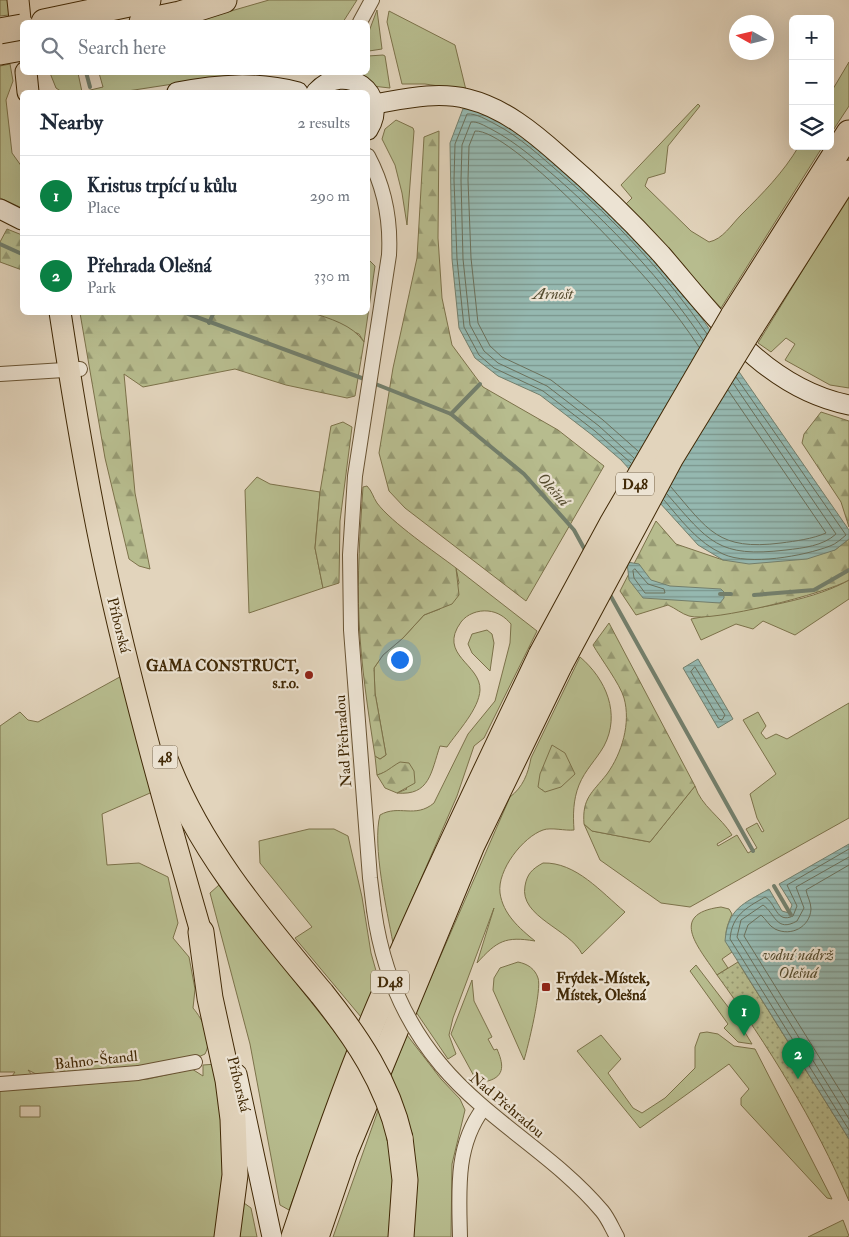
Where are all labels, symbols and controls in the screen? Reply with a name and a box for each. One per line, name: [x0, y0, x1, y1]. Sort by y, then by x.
north arrow: [729, 15, 774, 60]
map controls: [789, 15, 834, 150]
button: +: [789, 15, 834, 60]
search box: [20, 20, 370, 75]
icon: search: [38, 34, 66, 62]
text: Search here: [78, 36, 166, 60]
button: −: [789, 60, 834, 105]
button: layers: [789, 105, 834, 150]
text: Nearby: [40, 109, 103, 136]
text: 2 results: [297, 113, 350, 133]
text: Kristus trpící u kůlu: [87, 174, 237, 198]
text: 1: [53, 186, 59, 206]
text: 290 m: [310, 186, 350, 206]
text: Place: [87, 198, 120, 218]
text: Přehrada Olešná: [87, 254, 211, 278]
text: 2: [52, 266, 60, 286]
text: 330 m: [314, 266, 350, 286]
text: Park: [87, 278, 116, 298]
water label: Arnošt: [531, 284, 575, 304]
water label: Olešná: [533, 468, 575, 512]
road number: D48: [616, 472, 654, 496]
street label: Příborská: [102, 595, 135, 656]
your location: [387, 647, 413, 673]
place label: GAMA CONSTRUCT, s.r.o.: [146, 657, 299, 693]
marker: GAMA CONSTRUCT, s.r.o.: [303, 669, 315, 681]
street label: Nad Přehradou: [331, 694, 356, 788]
road number: 48: [152, 746, 178, 769]
water label: vodní nádrž Olešná: [762, 945, 834, 983]
place label: Frýdek-Místek, Místek, Olešná: [555, 969, 650, 1005]
road number: D48: [371, 970, 409, 994]
marker: Frýdek-Místek, Místek, Olešná: [540, 981, 552, 993]
pin: 1: [728, 995, 760, 1036]
pin: 2: [782, 1038, 814, 1079]
street label: Bahno-Štandl: [53, 1045, 139, 1074]
street label: Příborská: [222, 1054, 255, 1115]
street label: Nad Přehradou: [465, 1068, 548, 1142]

